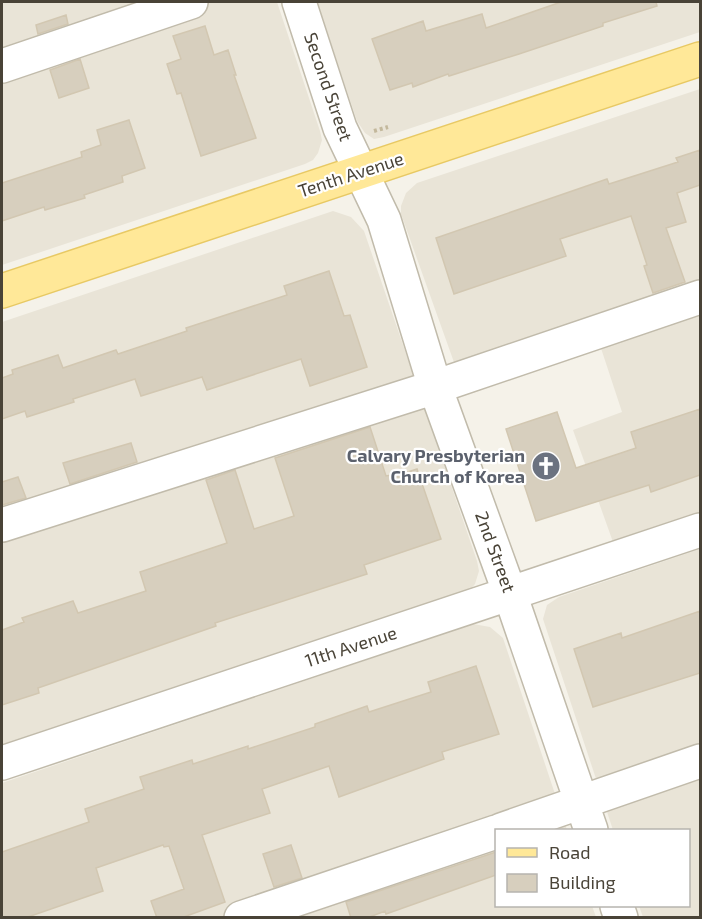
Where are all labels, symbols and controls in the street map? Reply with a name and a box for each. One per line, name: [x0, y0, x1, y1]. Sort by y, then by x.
street label: Second Street: [300, 29, 358, 144]
street label: Tenth Avenue: [295, 147, 406, 201]
place label: Calvary Presbyterian Church of Korea: [347, 444, 525, 487]
church icon: Calvary Presbyterian Church of Korea: [530, 450, 562, 482]
street label: 2nd Street: [471, 508, 521, 595]
street label: 11th Avenue: [302, 621, 400, 671]
legend: [495, 829, 690, 907]
text: Road: [549, 841, 590, 863]
text: Building: [549, 871, 616, 893]

